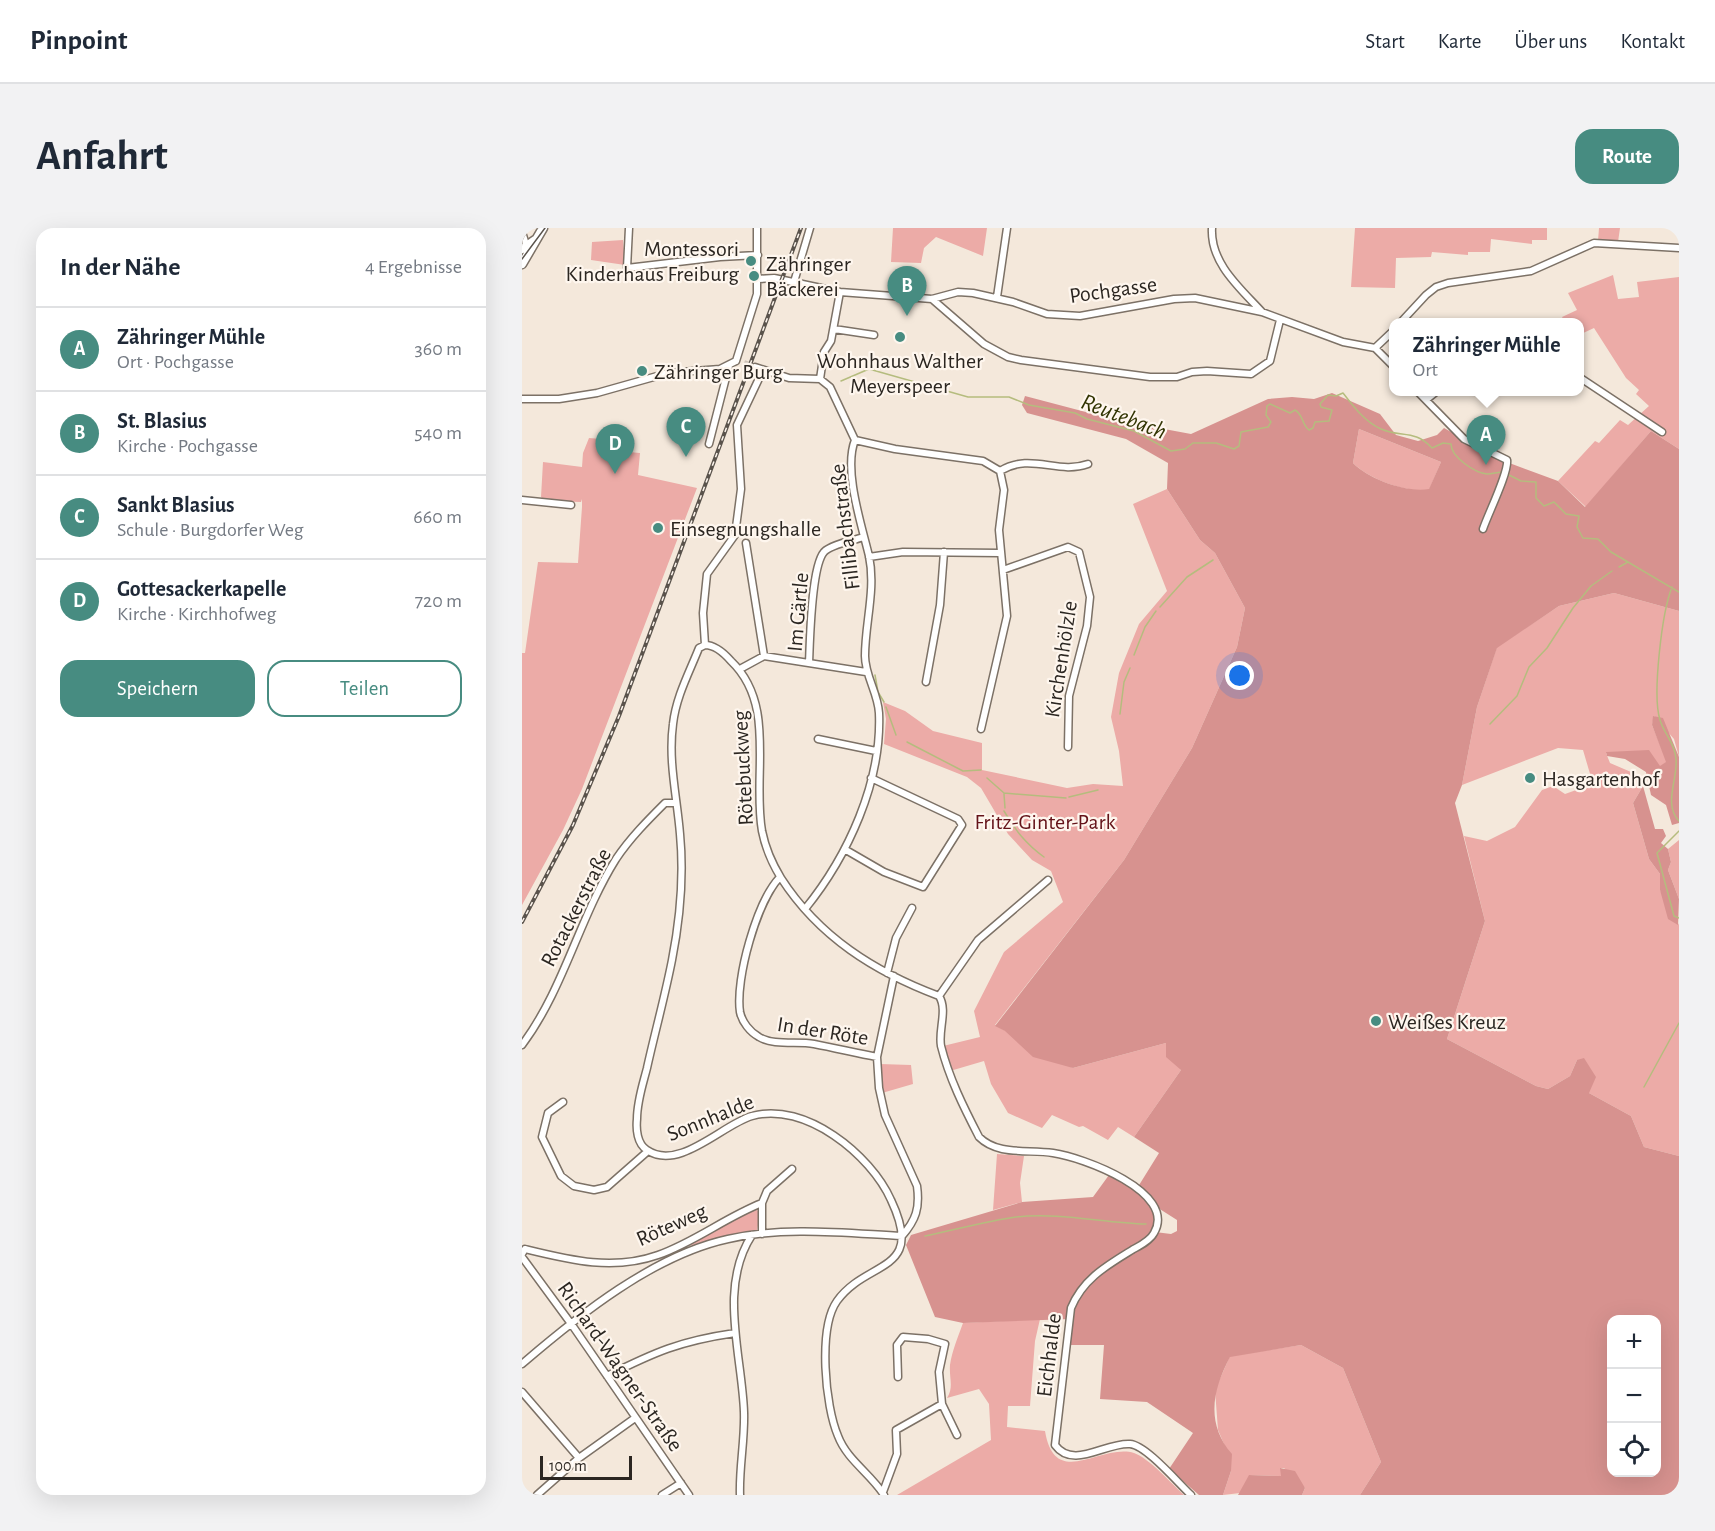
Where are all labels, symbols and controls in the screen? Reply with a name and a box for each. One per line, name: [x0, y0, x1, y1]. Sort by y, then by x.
text: Pinpoint: [30, 27, 128, 55]
text: Start: [1365, 31, 1405, 52]
text: Karte: [1438, 31, 1481, 52]
text: Über uns: [1514, 31, 1587, 52]
text: Kontakt: [1620, 31, 1685, 52]
button: Route: [1575, 129, 1679, 184]
text: Anfahrt: [36, 135, 168, 177]
place label: Montessori Kinderhaus Freiburg: [566, 238, 739, 285]
place label: Zähringer Bäckerei: [766, 253, 851, 300]
text: In der Nähe: [60, 254, 180, 280]
marker: Montessori Kinderhaus Freiburg: [744, 254, 758, 268]
text: 4 Ergebnisse: [365, 257, 462, 277]
pin: B: [888, 266, 926, 316]
marker: Zähringer Bäckerei: [747, 269, 761, 283]
street label: Pochgasse: [1068, 273, 1158, 307]
popup: [1389, 318, 1584, 396]
text: Zähringer Mühle: [117, 326, 265, 348]
marker: Wohnhaus Walther Meyerspeer: [893, 330, 907, 344]
text: Zähringer Mühle: [1412, 334, 1561, 356]
text: A: [74, 339, 86, 359]
text: 360 m: [415, 339, 462, 359]
place label: Wohnhaus Walther Meyerspeer: [817, 350, 983, 397]
text: Ort · Pochgasse: [117, 352, 234, 372]
text: Ort: [1412, 360, 1438, 380]
place label: Zähringer Burg: [654, 361, 783, 383]
marker: Zähringer Burg: [635, 364, 649, 378]
water label: Reutebach: [1078, 390, 1170, 444]
pin: C: [666, 408, 706, 457]
text: St. Blasius: [117, 410, 207, 432]
pin: A: [1466, 416, 1506, 465]
text: B: [74, 423, 85, 443]
text: 540 m: [414, 423, 462, 443]
pin: D: [596, 424, 634, 474]
text: Kirche · Pochgasse: [117, 436, 258, 456]
street label: Fillibachstraße: [826, 463, 864, 591]
text: Sankt Blasius: [117, 494, 235, 516]
text: C: [74, 507, 85, 527]
text: 660 m: [413, 507, 462, 527]
place label: Einsegnungshalle: [670, 518, 821, 540]
text: Schule · Burgdorfer Weg: [117, 520, 303, 540]
marker: Einsegnungshalle: [651, 521, 665, 535]
street label: Im Gärtle: [784, 572, 812, 653]
text: Gottesackerkapelle: [117, 578, 286, 600]
text: D: [73, 591, 86, 611]
text: 720 m: [415, 591, 462, 611]
street label: Kirchenhölzle: [1041, 599, 1081, 719]
text: Kirche · Kirchhofweg: [117, 604, 276, 624]
button: Speichern: [60, 660, 255, 717]
button: Teilen: [267, 660, 462, 717]
your location: [1225, 661, 1254, 690]
street label: Rötebuckweg: [729, 710, 757, 826]
place label: Hasgartenhof: [1542, 768, 1660, 790]
marker: Hasgartenhof: [1523, 771, 1537, 785]
park label: Fritz-Ginter-Park: [974, 811, 1116, 833]
street label: Rotackerstraße: [537, 845, 615, 970]
place label: Weißes Kreuz: [1388, 1011, 1506, 1033]
street label: In der Röte: [776, 1013, 870, 1049]
marker: Weißes Kreuz: [1369, 1014, 1383, 1028]
street label: Sonnhalde: [664, 1091, 757, 1145]
street label: Röteweg: [633, 1200, 710, 1250]
street label: Richard-Wagner-Straße: [553, 1278, 687, 1455]
street label: Eichhalde: [1033, 1312, 1065, 1398]
map controls: [1607, 1315, 1661, 1477]
button: +: [1607, 1315, 1661, 1369]
button: −: [1607, 1369, 1661, 1423]
button: locate: [1607, 1423, 1661, 1477]
scale bar: [540, 1453, 632, 1480]
text: 100 m: [549, 1458, 587, 1474]

